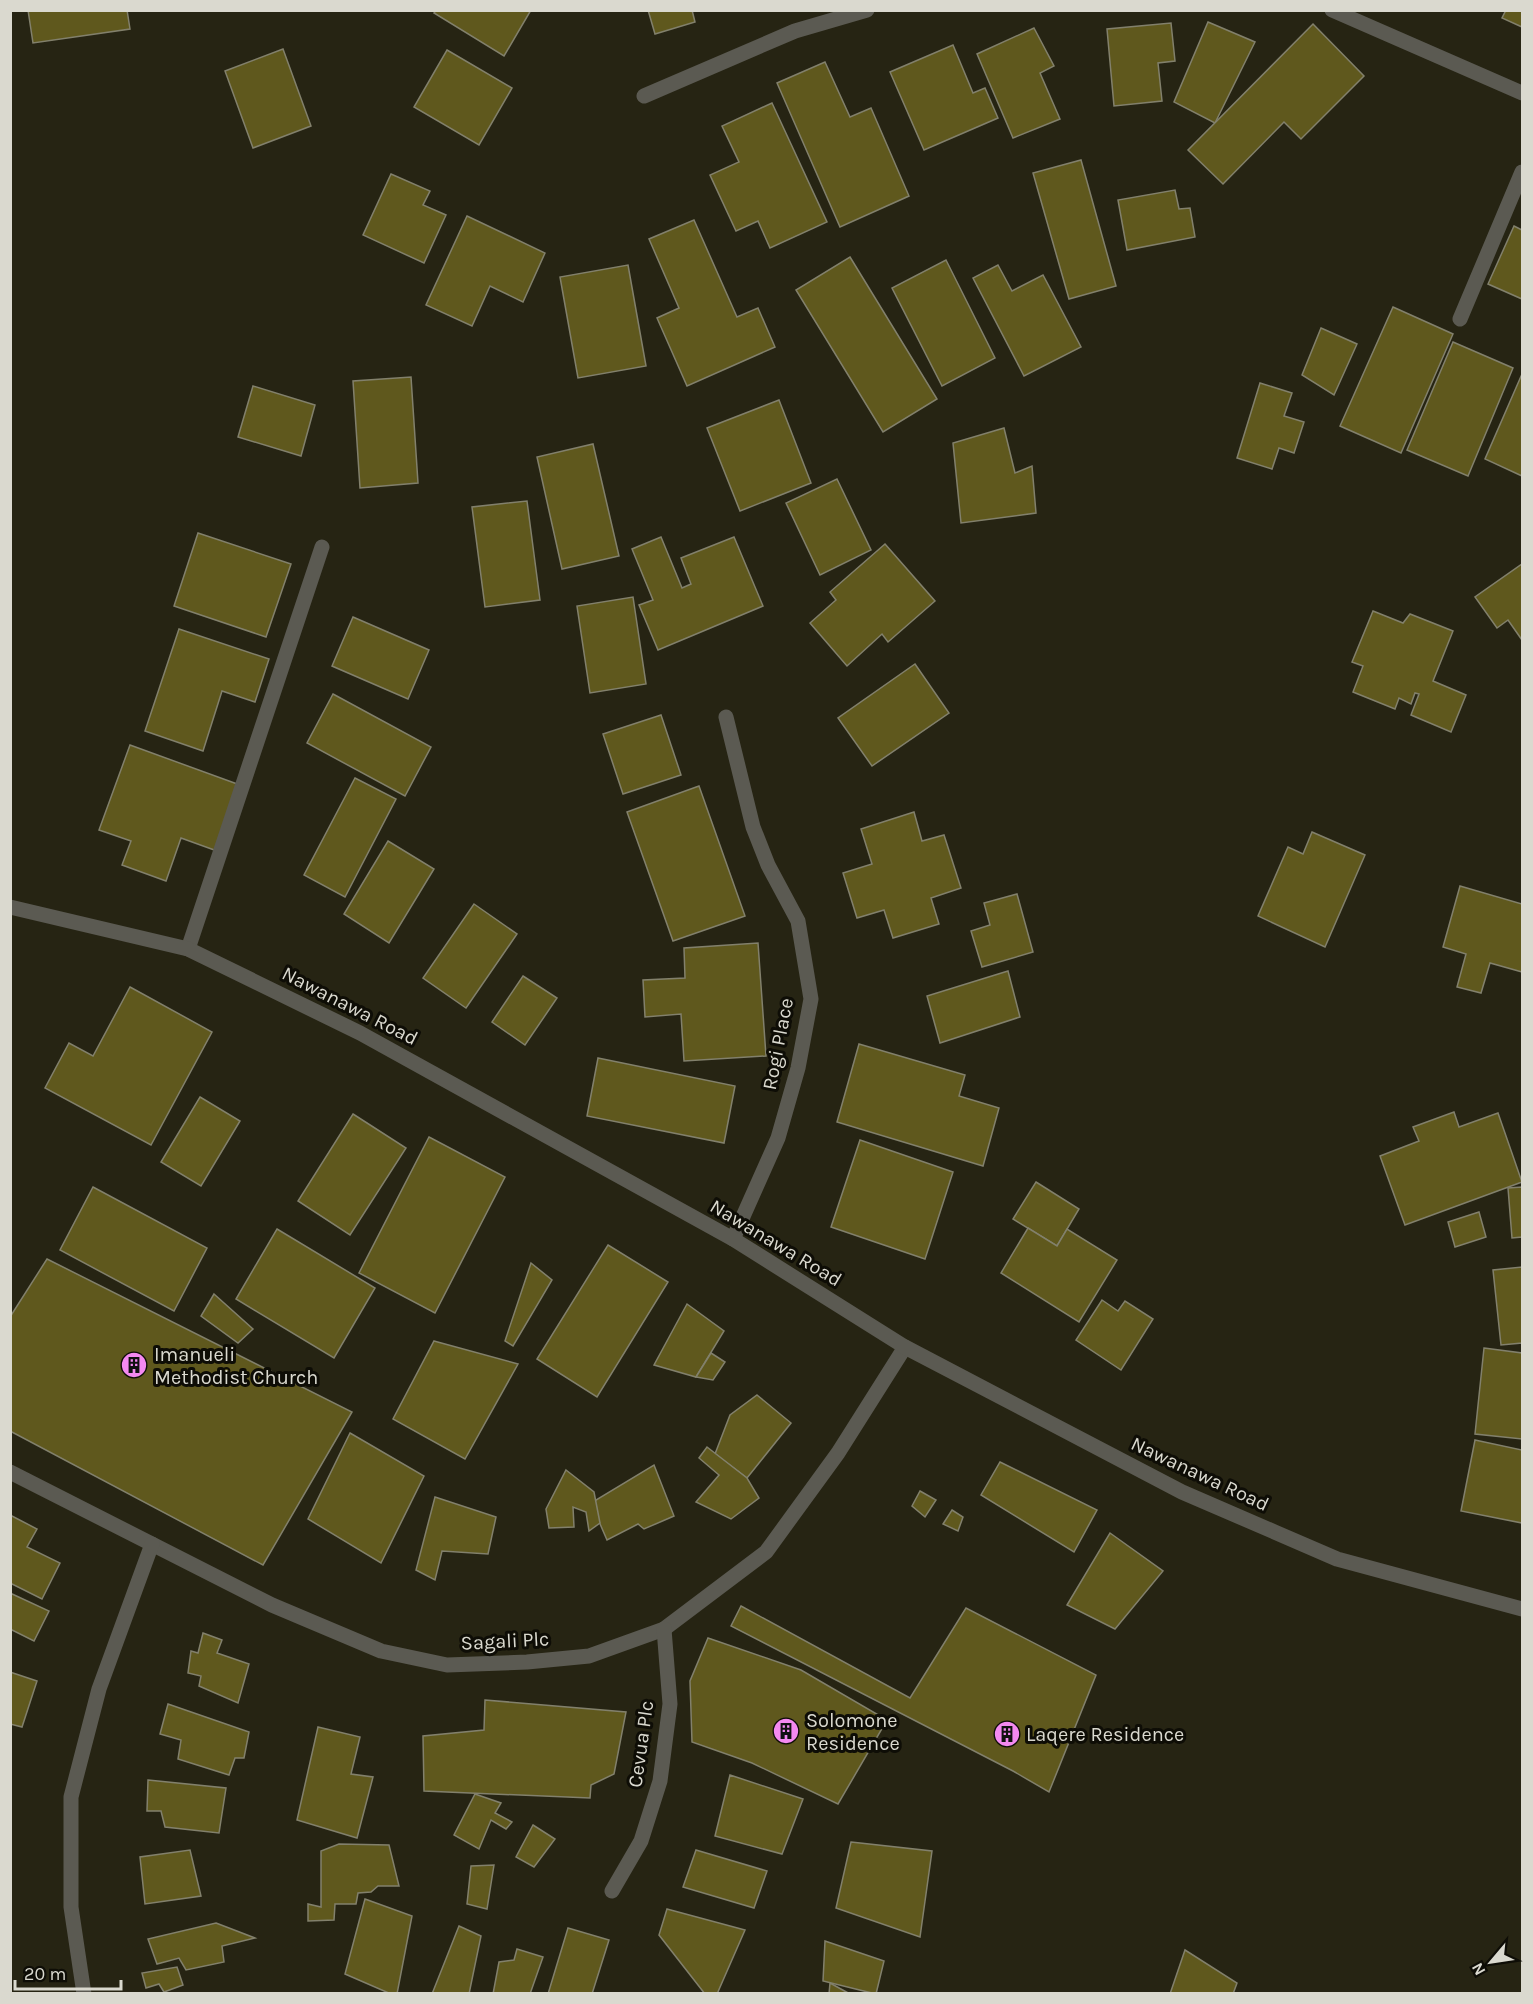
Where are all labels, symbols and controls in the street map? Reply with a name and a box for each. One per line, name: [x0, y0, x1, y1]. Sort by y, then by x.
street label: Nawanawa Road: [278, 962, 422, 1050]
street label: Rogi Place: [758, 996, 798, 1092]
street label: Nawanawa Road: [706, 1195, 846, 1291]
place label: Imanueli Methodist Church: [154, 1343, 318, 1389]
building icon: Imanueli Methodist Church: [119, 1350, 149, 1380]
street label: Nawanawa Road: [1127, 1432, 1273, 1516]
street label: Sagali Plc: [460, 1627, 550, 1655]
street label: Cevua Plc: [624, 1699, 658, 1789]
place label: Solomone Residence: [806, 1709, 900, 1755]
building icon: Solomone Residence: [771, 1716, 801, 1746]
building icon: Laqere Residence: [992, 1719, 1022, 1749]
place label: Laqere Residence: [1026, 1723, 1184, 1746]
north arrow: [1461, 1932, 1521, 1992]
scale bar: [15, 1953, 122, 1991]
text: N: [1467, 1959, 1489, 1979]
text: 20 m: [24, 1963, 66, 1985]

